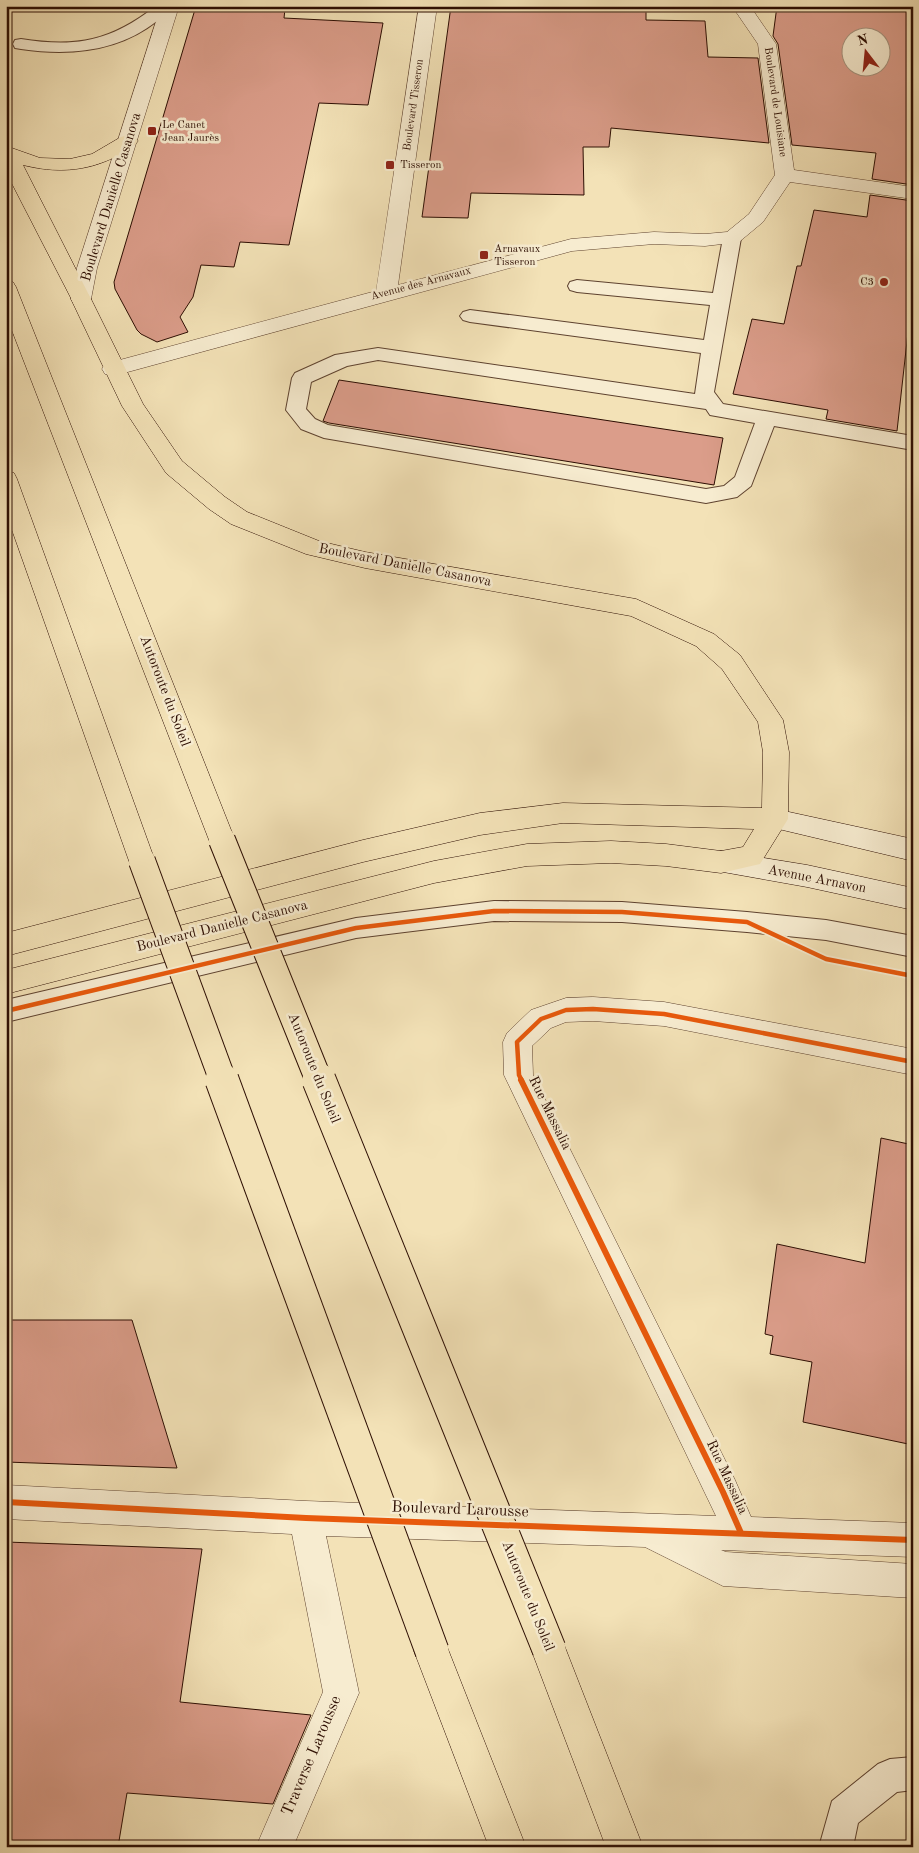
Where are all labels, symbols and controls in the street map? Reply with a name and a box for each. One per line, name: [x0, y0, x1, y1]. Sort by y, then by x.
north arrow: [842, 28, 892, 78]
text: N: [856, 32, 870, 49]
street label: Boulevard de Louisiane: [762, 46, 788, 158]
street label: Boulevard Tisseron: [402, 58, 426, 152]
street label: Boulevard Danielle Casanova: [79, 111, 143, 283]
place label: Le Canet Jean Jaurès: [162, 120, 219, 144]
marker: Le Canet Jean Jaurès: [146, 125, 158, 137]
marker: Tisseron: [384, 159, 396, 171]
place label: Tisseron: [400, 160, 441, 171]
place label: Arnavaux Tisseron: [494, 244, 541, 268]
marker: Arnavaux Tisseron: [478, 249, 490, 261]
street label: Avenue des Arnavaux: [370, 265, 472, 303]
marker: C3: [878, 276, 890, 288]
place label: C3: [860, 277, 874, 288]
street label: Boulevard Danielle Casanova: [317, 541, 493, 589]
street label: Autoroute du Soleil: [137, 634, 193, 749]
street label: Avenue Arnavon: [767, 863, 868, 896]
street label: Boulevard Danielle Casanova: [135, 898, 309, 954]
street label: Autoroute du Soleil: [285, 1011, 343, 1125]
street label: Rue Massalia: [526, 1074, 574, 1152]
street label: Rue Massalia: [704, 1438, 750, 1516]
street label: Boulevard Larousse: [391, 1500, 529, 1520]
street label: Autoroute du Soleil: [499, 1539, 557, 1653]
street label: Traverse Larousse: [279, 1694, 345, 1818]

